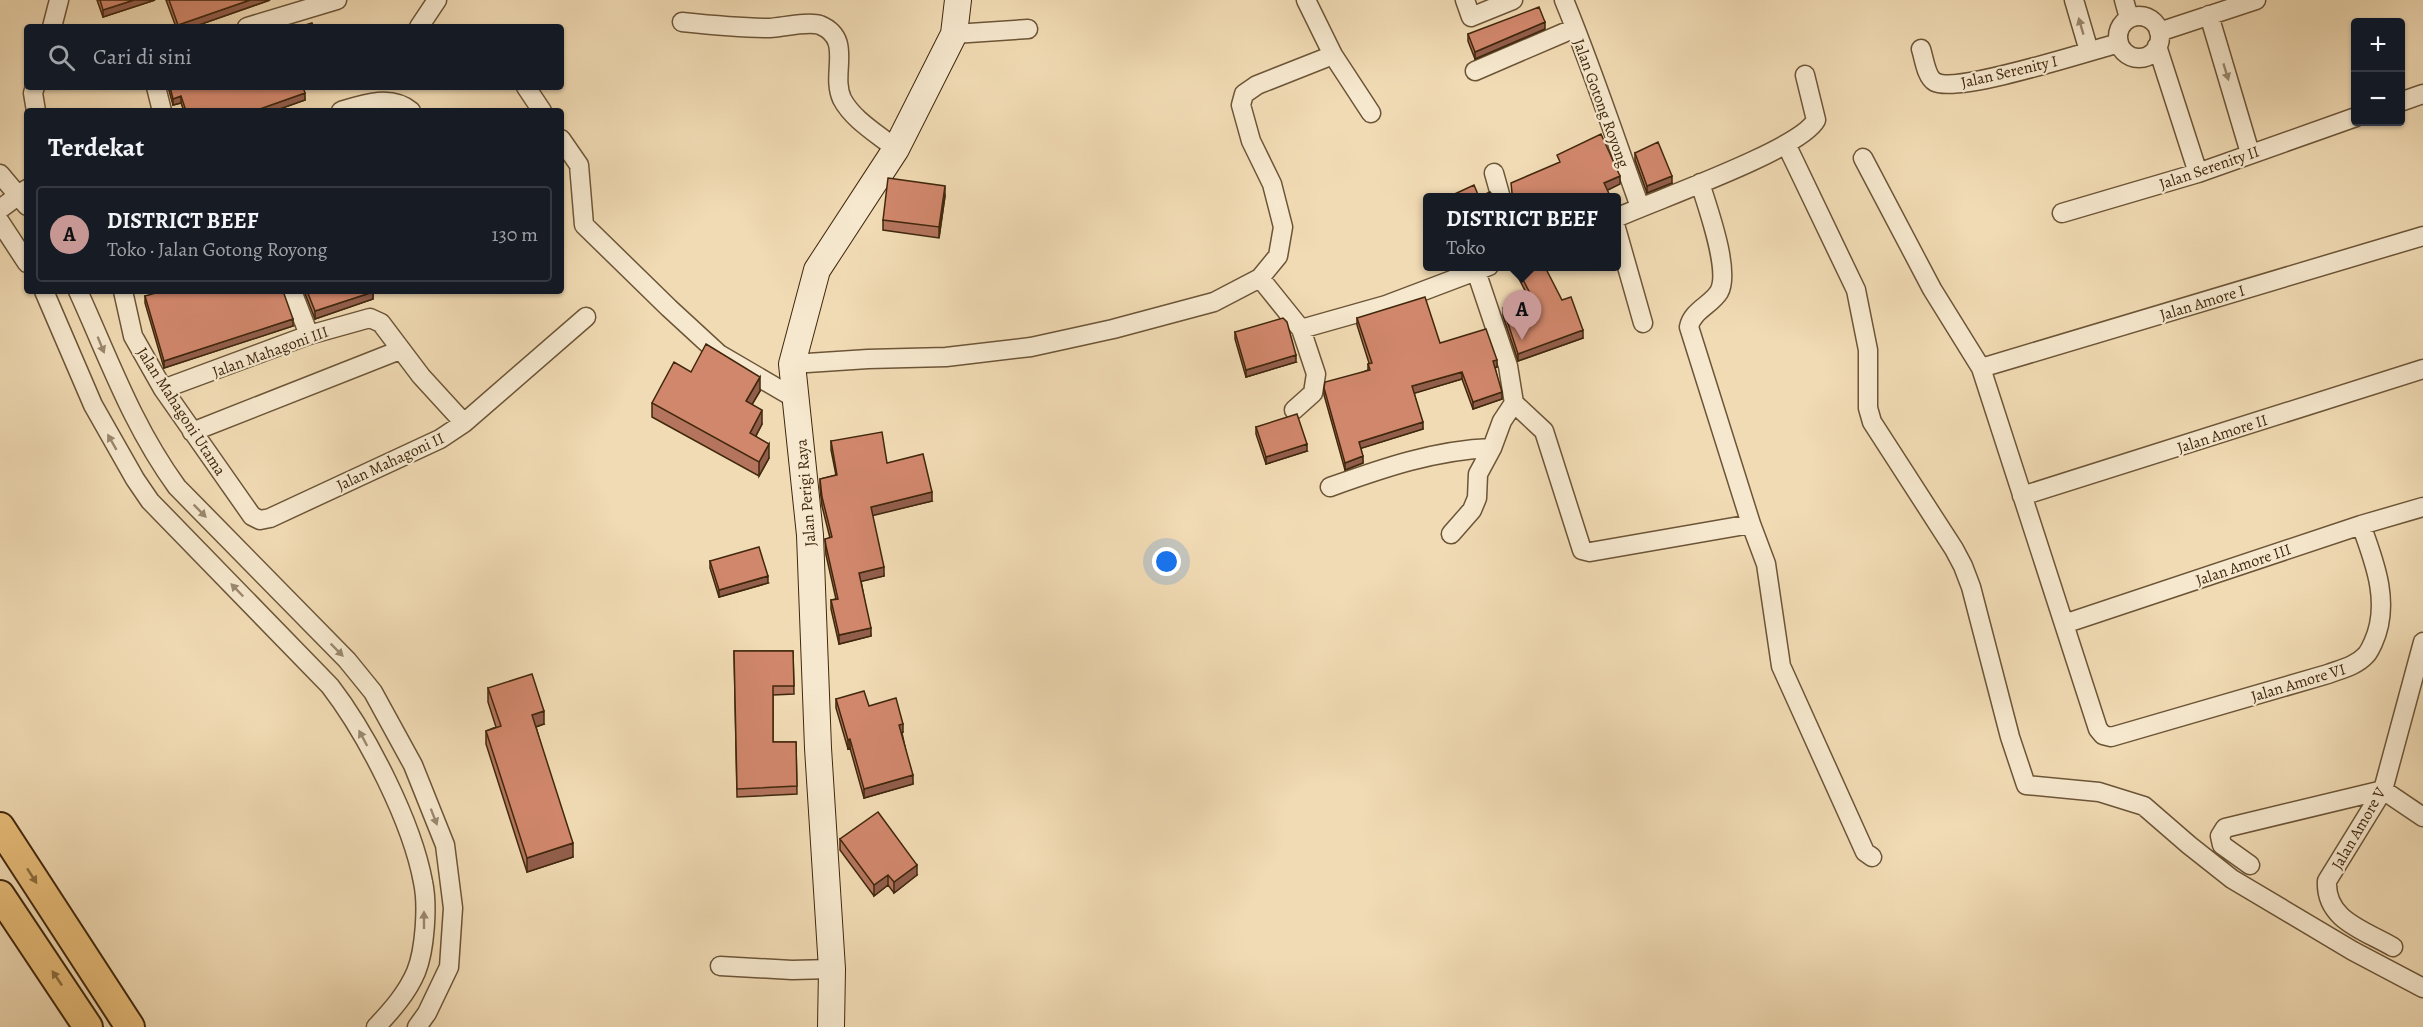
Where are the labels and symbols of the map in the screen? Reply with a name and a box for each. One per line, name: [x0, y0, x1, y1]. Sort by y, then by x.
one-way arrow: [2076, 17, 2085, 35]
street label: Jalan Gotong Royong: [1568, 36, 1635, 171]
street label: Jalan Serenity I: [1959, 50, 2060, 94]
one-way arrow: [2222, 63, 2231, 81]
street label: Jalan Serenity II: [2156, 141, 2262, 195]
street label: Jalan Amore I: [2157, 280, 2248, 326]
pin: A: [1502, 290, 1541, 340]
street label: Jalan Mahagoni III: [209, 321, 331, 383]
one-way arrow: [96, 336, 106, 354]
street label: Jalan Mahagoni Utama: [131, 343, 231, 481]
street label: Jalan Amore II: [2174, 409, 2270, 459]
street label: Jalan Mahagoni II: [333, 427, 448, 496]
one-way arrow: [107, 434, 118, 450]
street label: Jalan Perigi Raya: [790, 438, 822, 548]
one-way arrow: [193, 503, 207, 518]
street label: Jalan Amore III: [2193, 538, 2294, 592]
your location: [1152, 547, 1181, 576]
one-way arrow: [230, 583, 244, 598]
one-way arrow: [329, 642, 343, 656]
street label: Jalan Amore VI: [2248, 658, 2348, 708]
one-way arrow: [358, 729, 368, 746]
street label: Jalan Amore V: [2326, 783, 2391, 874]
one-way arrow: [430, 808, 439, 826]
one-way arrow: [26, 868, 37, 884]
one-way arrow: [419, 910, 429, 929]
one-way arrow: [52, 970, 63, 986]

